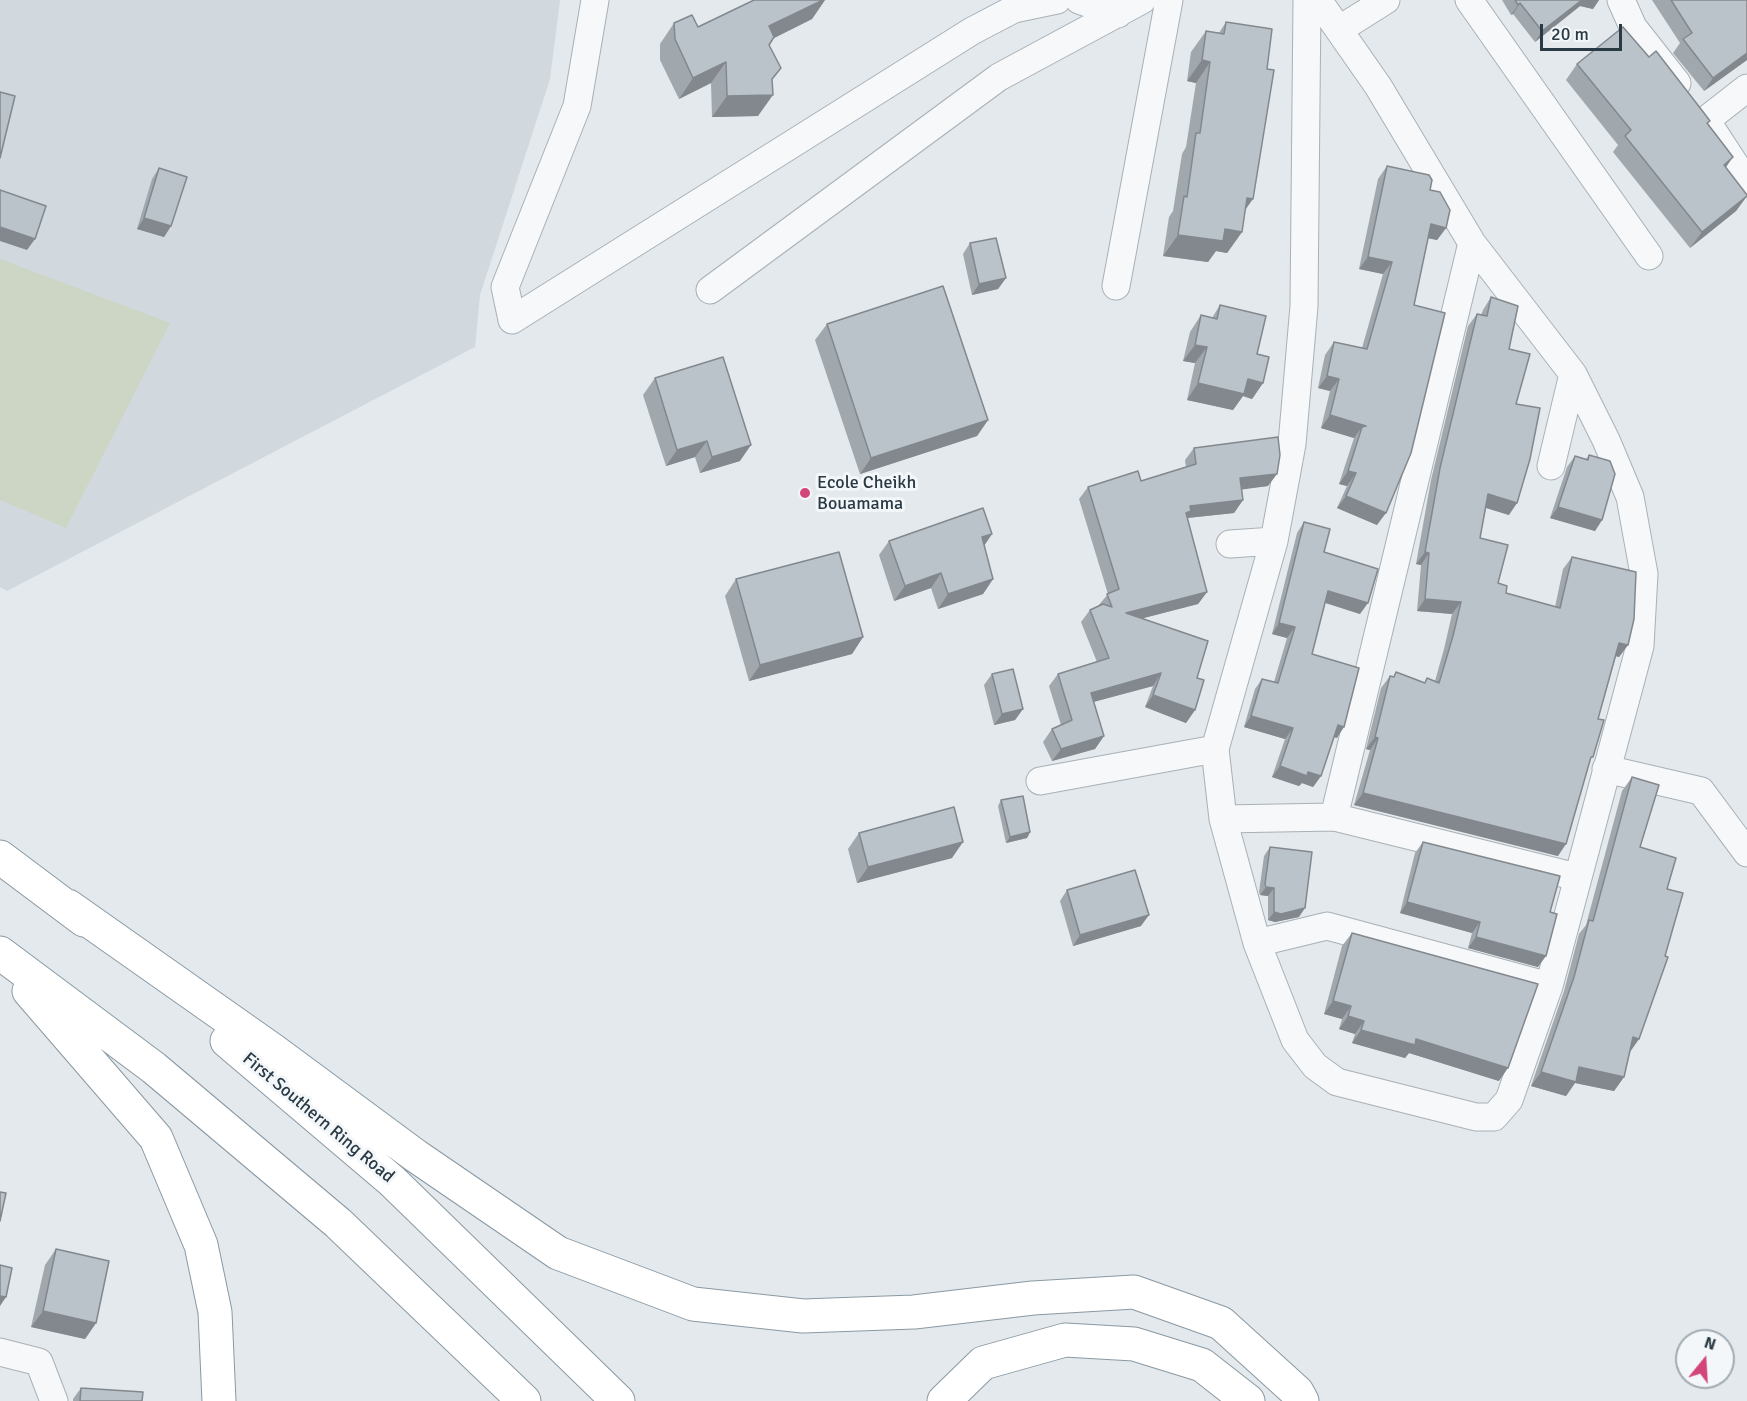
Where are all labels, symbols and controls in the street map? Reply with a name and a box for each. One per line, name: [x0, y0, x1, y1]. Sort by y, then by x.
scale bar: [1543, 12, 1626, 50]
text: 20 m: [1551, 23, 1589, 45]
place label: Ecole Cheikh Bouamama: [817, 472, 916, 514]
marker: Ecole Cheikh Bouamama: [798, 486, 812, 500]
street label: First Southern Ring Road: [238, 1048, 398, 1188]
north arrow: [1675, 1329, 1735, 1389]
text: N: [1702, 1333, 1718, 1355]

